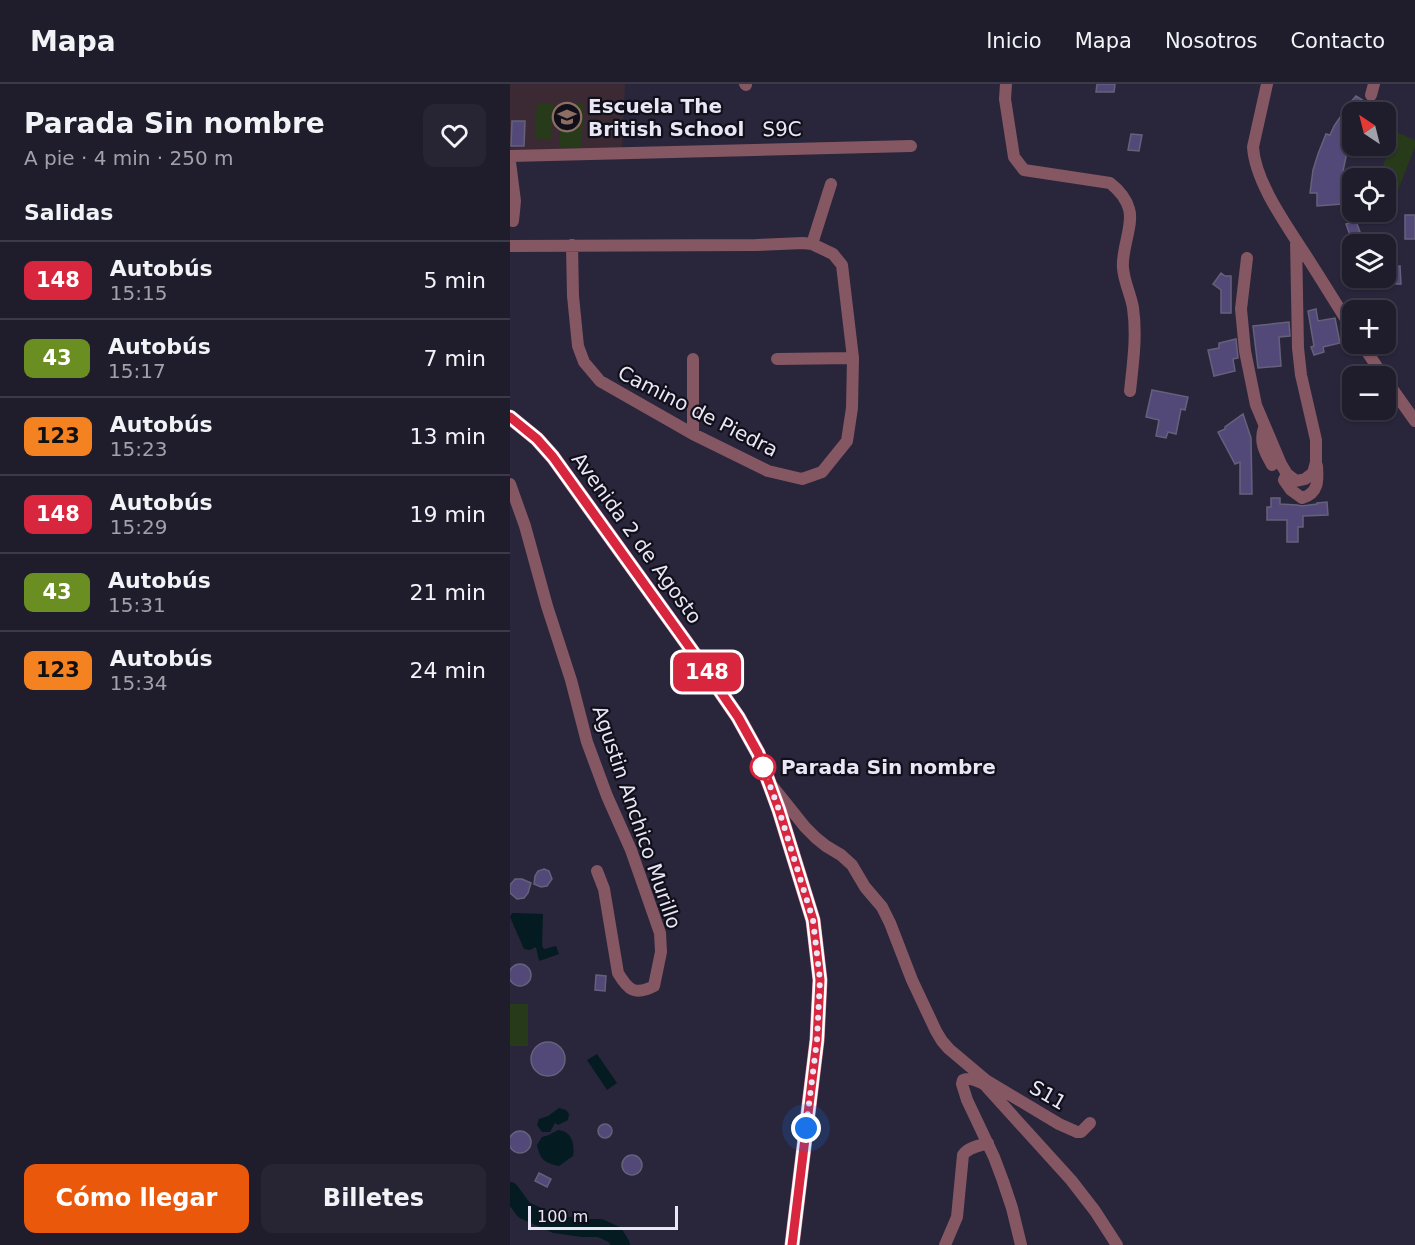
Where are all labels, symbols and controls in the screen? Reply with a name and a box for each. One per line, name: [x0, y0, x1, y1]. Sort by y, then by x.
text: Mapa: [30, 25, 116, 58]
text: Inicio: [986, 29, 1042, 53]
text: Mapa: [1075, 29, 1132, 53]
text: Nosotros: [1165, 29, 1257, 53]
text: Contacto: [1290, 29, 1385, 53]
place label: Escuela The British School: [588, 94, 744, 141]
school or university icon: Escuela The British School: [551, 101, 583, 133]
north arrow: [1342, 102, 1396, 156]
map controls: [1342, 102, 1396, 420]
button: heart: [423, 104, 486, 167]
text: Parada Sin nombre: [24, 107, 325, 140]
street label: S9C: [762, 117, 802, 141]
text: A pie · 4 min · 250 m: [24, 146, 234, 170]
button: locate: [1342, 168, 1396, 222]
text: Salidas: [24, 200, 113, 225]
button: layers: [1342, 234, 1396, 288]
text: Autobús: [110, 256, 213, 281]
text: 148: [36, 268, 80, 292]
text: 5 min: [424, 268, 486, 293]
text: 15:15: [110, 281, 167, 305]
button: +: [1342, 300, 1396, 354]
text: Autobús: [108, 334, 211, 359]
text: 43: [42, 346, 72, 370]
text: 7 min: [424, 346, 486, 371]
text: 15:17: [108, 359, 166, 383]
street label: Camino de Piedra: [614, 360, 782, 462]
button: −: [1342, 366, 1396, 420]
text: Autobús: [110, 412, 213, 437]
text: 123: [36, 424, 80, 448]
text: 13 min: [410, 424, 486, 449]
text: 15:23: [110, 437, 167, 461]
street label: Avenida 2 de Agosto: [567, 448, 707, 628]
text: Autobús: [110, 490, 213, 515]
text: 148: [36, 502, 80, 526]
text: 19 min: [410, 502, 486, 527]
text: 15:29: [110, 515, 167, 539]
text: Autobús: [108, 568, 211, 593]
text: 43: [42, 580, 72, 604]
text: 21 min: [410, 580, 486, 605]
text: 15:31: [108, 593, 166, 617]
text: Autobús: [110, 646, 213, 671]
line badge: 148: [672, 652, 742, 692]
text: 123: [36, 658, 80, 682]
text: 24 min: [410, 658, 486, 683]
text: 148: [685, 660, 729, 684]
text: 15:34: [110, 671, 167, 695]
street label: Agustin Anchico Murillo: [588, 702, 686, 932]
marker: Parada Sin nombre: [750, 754, 776, 780]
place label: Parada Sin nombre: [781, 755, 996, 779]
street label: S11: [1025, 1075, 1071, 1115]
your location: [791, 1113, 821, 1143]
button: Cómo llegar: [24, 1164, 249, 1233]
button: Billetes: [261, 1164, 486, 1233]
scale bar: [528, 1203, 678, 1230]
text: 100 m: [537, 1207, 588, 1226]

